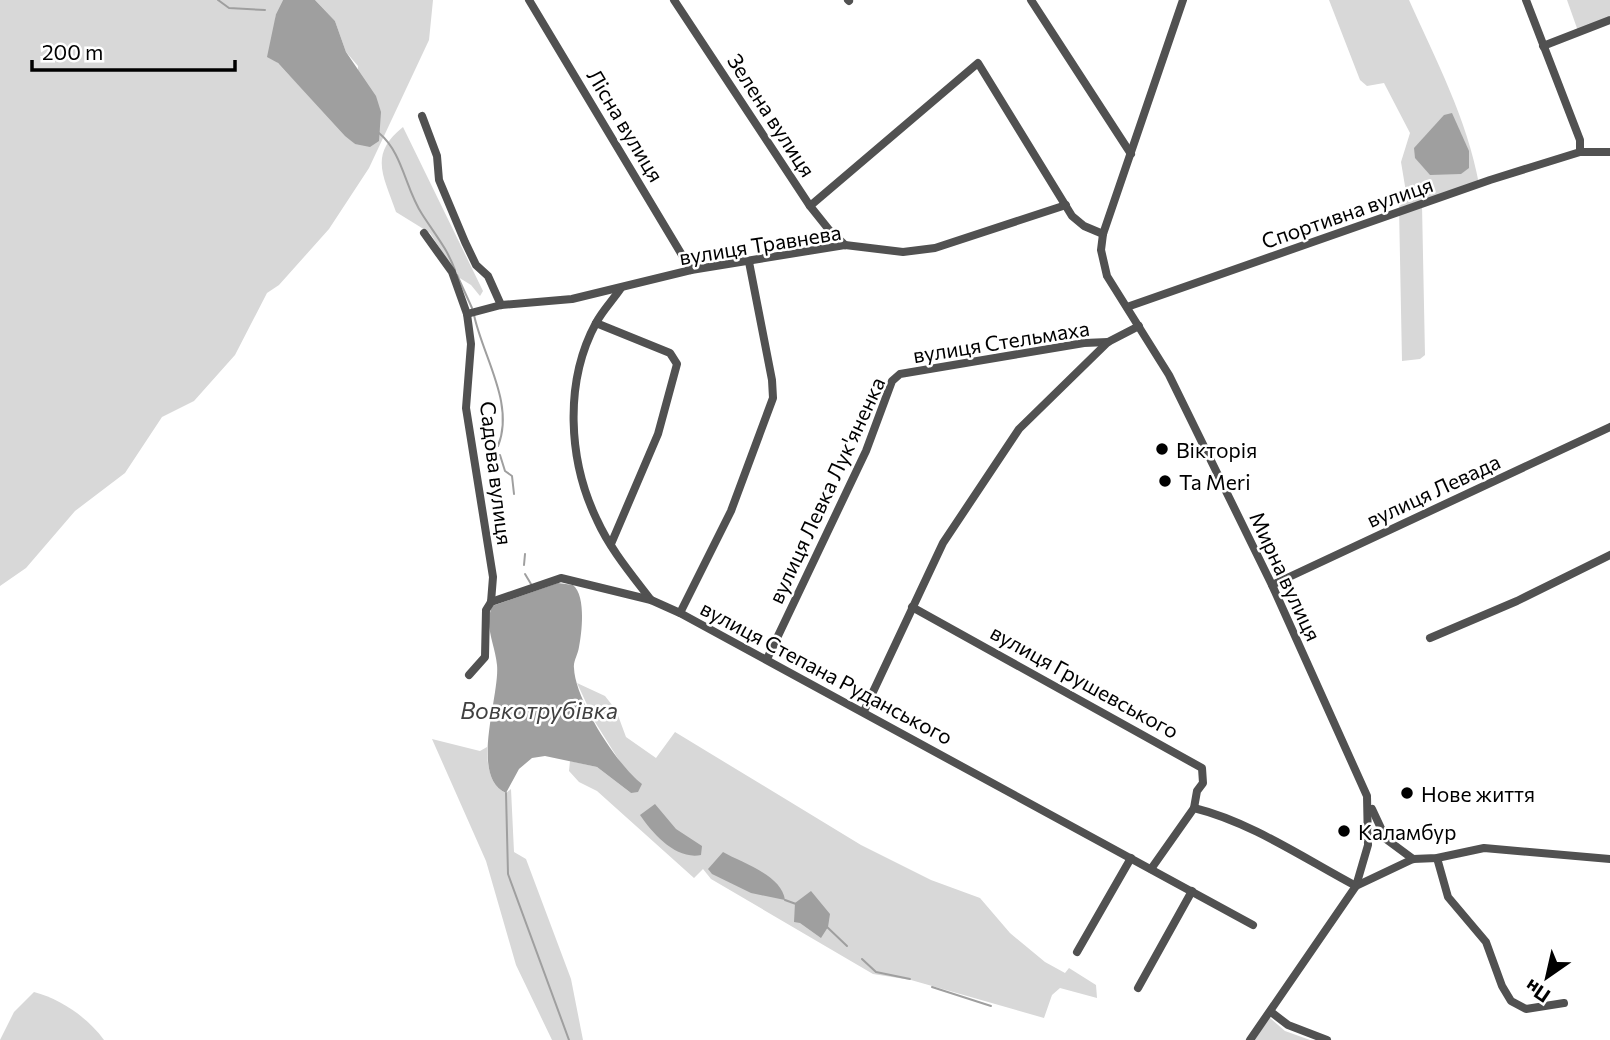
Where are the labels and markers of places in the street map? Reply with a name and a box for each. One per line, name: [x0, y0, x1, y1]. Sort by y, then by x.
place label: Вікторія: [1176, 437, 1257, 462]
marker: Вікторія: [1154, 441, 1170, 457]
place label: Ta Meri: [1179, 469, 1251, 494]
marker: Ta Meri: [1157, 473, 1173, 489]
place label: Нове життя: [1421, 781, 1535, 806]
marker: Нове життя: [1399, 785, 1415, 801]
place label: Каламбур: [1358, 819, 1456, 844]
marker: Каламбур: [1336, 823, 1352, 839]

